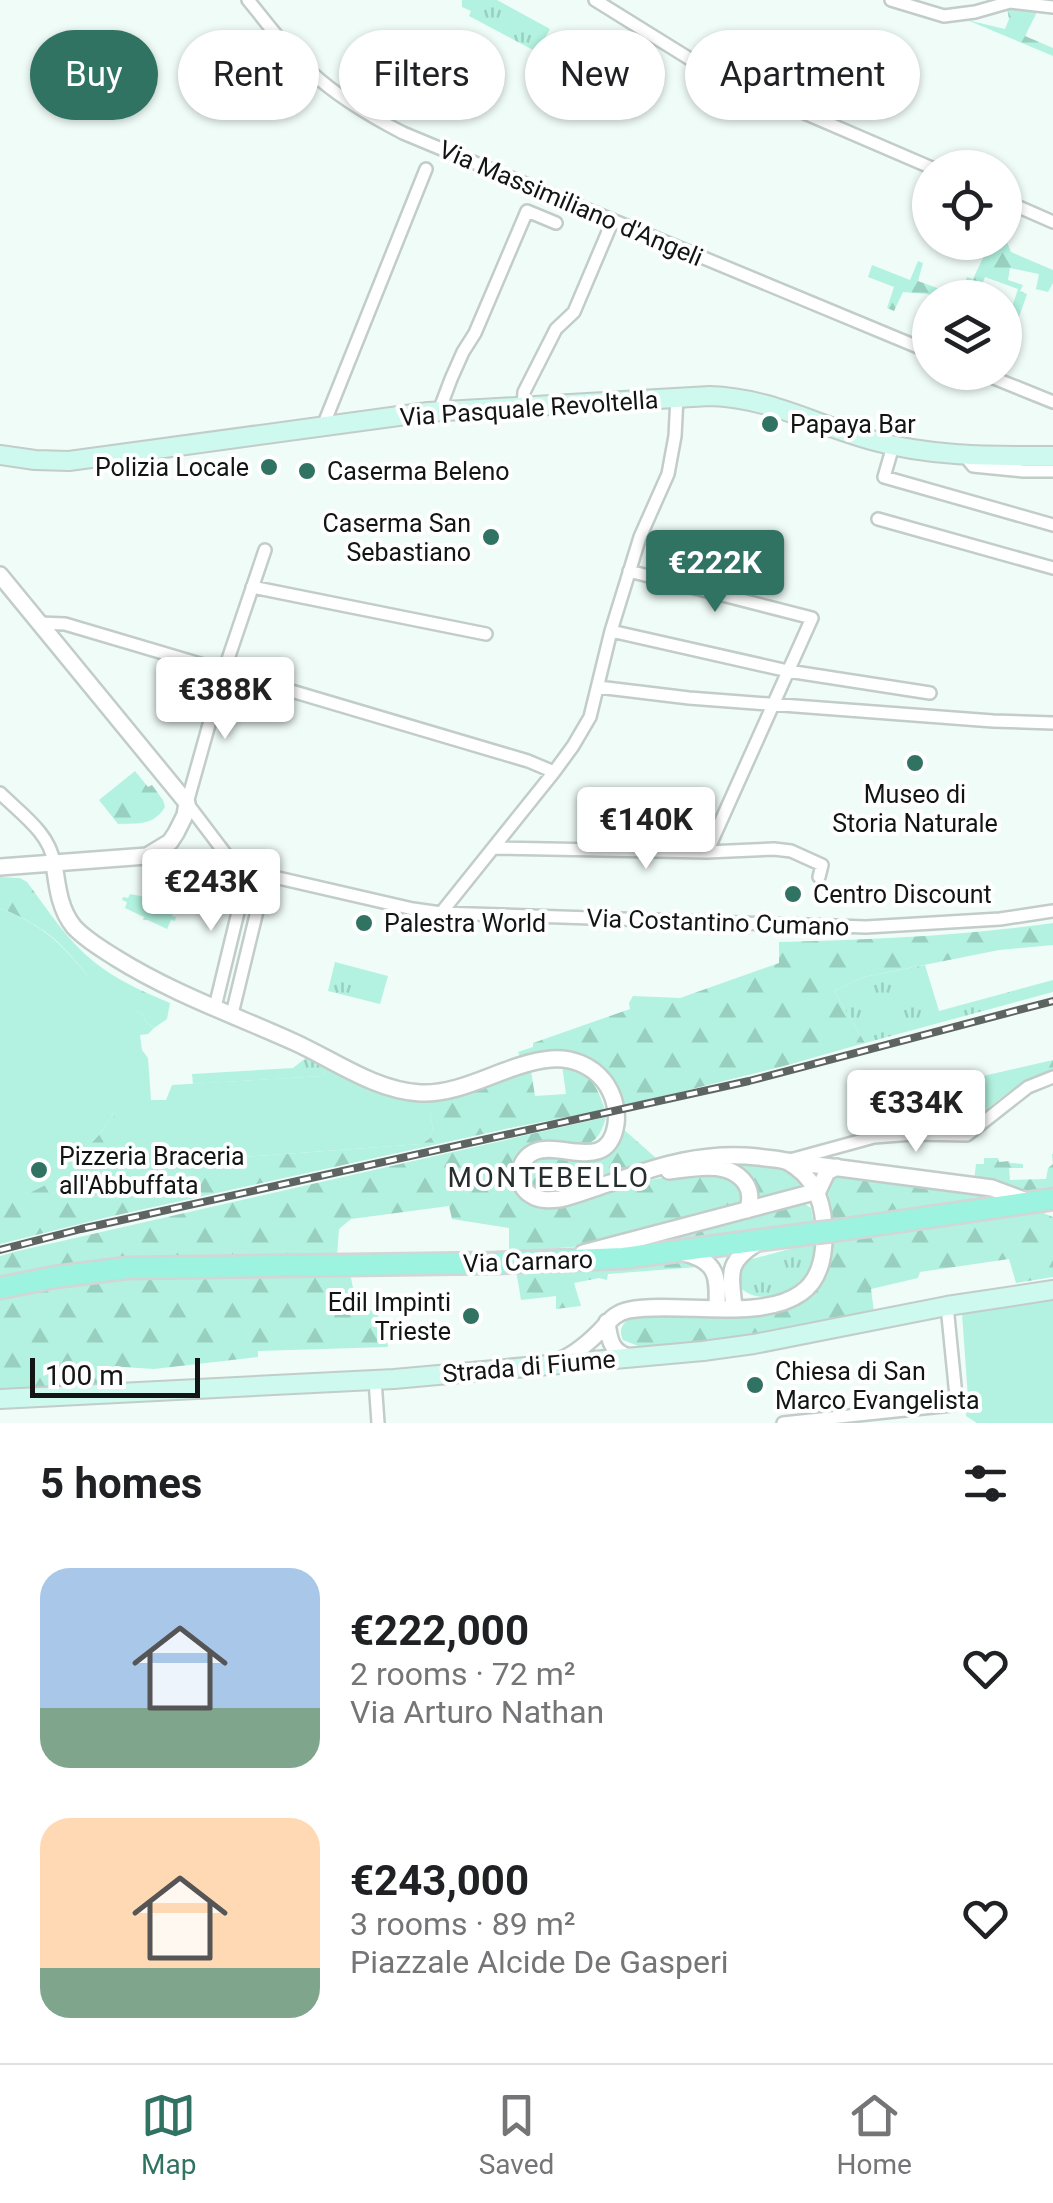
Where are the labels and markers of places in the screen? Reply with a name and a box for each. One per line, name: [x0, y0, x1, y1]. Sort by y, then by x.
place label: Papaya Bar: [790, 410, 916, 439]
marker: Papaya Bar: [759, 413, 781, 435]
place label: Polizia Locale: [95, 453, 249, 482]
marker: Polizia Locale: [258, 456, 280, 478]
place label: Caserma Beleno: [327, 457, 509, 486]
marker: Caserma Beleno: [296, 460, 318, 482]
place label: Caserma San Sebastiano: [323, 509, 471, 567]
marker: Caserma San Sebastiano: [480, 526, 502, 548]
pin: €222K: [645, 530, 785, 615]
pin: €388K: [155, 657, 295, 742]
marker: Museo di Storia Naturale: [904, 752, 926, 774]
place label: Museo di Storia Naturale: [832, 780, 998, 838]
pin: €140K: [576, 787, 716, 872]
pin: €243K: [141, 849, 281, 934]
place label: Centro Discount: [813, 880, 992, 909]
marker: Centro Discount: [782, 883, 804, 905]
place label: Palestra World: [384, 909, 546, 938]
marker: Palestra World: [353, 912, 375, 934]
pin: €334K: [846, 1070, 986, 1155]
place label: Pizzeria Braceria all'Abbuffata: [59, 1142, 245, 1200]
marker: Pizzeria Braceria all'Abbuffata: [28, 1159, 50, 1181]
place label: Edil Impinti Trieste: [328, 1288, 451, 1346]
marker: Edil Impinti Trieste: [460, 1305, 482, 1327]
place label: Chiesa di San Marco Evangelista: [775, 1357, 980, 1415]
marker: Chiesa di San Marco Evangelista: [744, 1374, 766, 1396]

